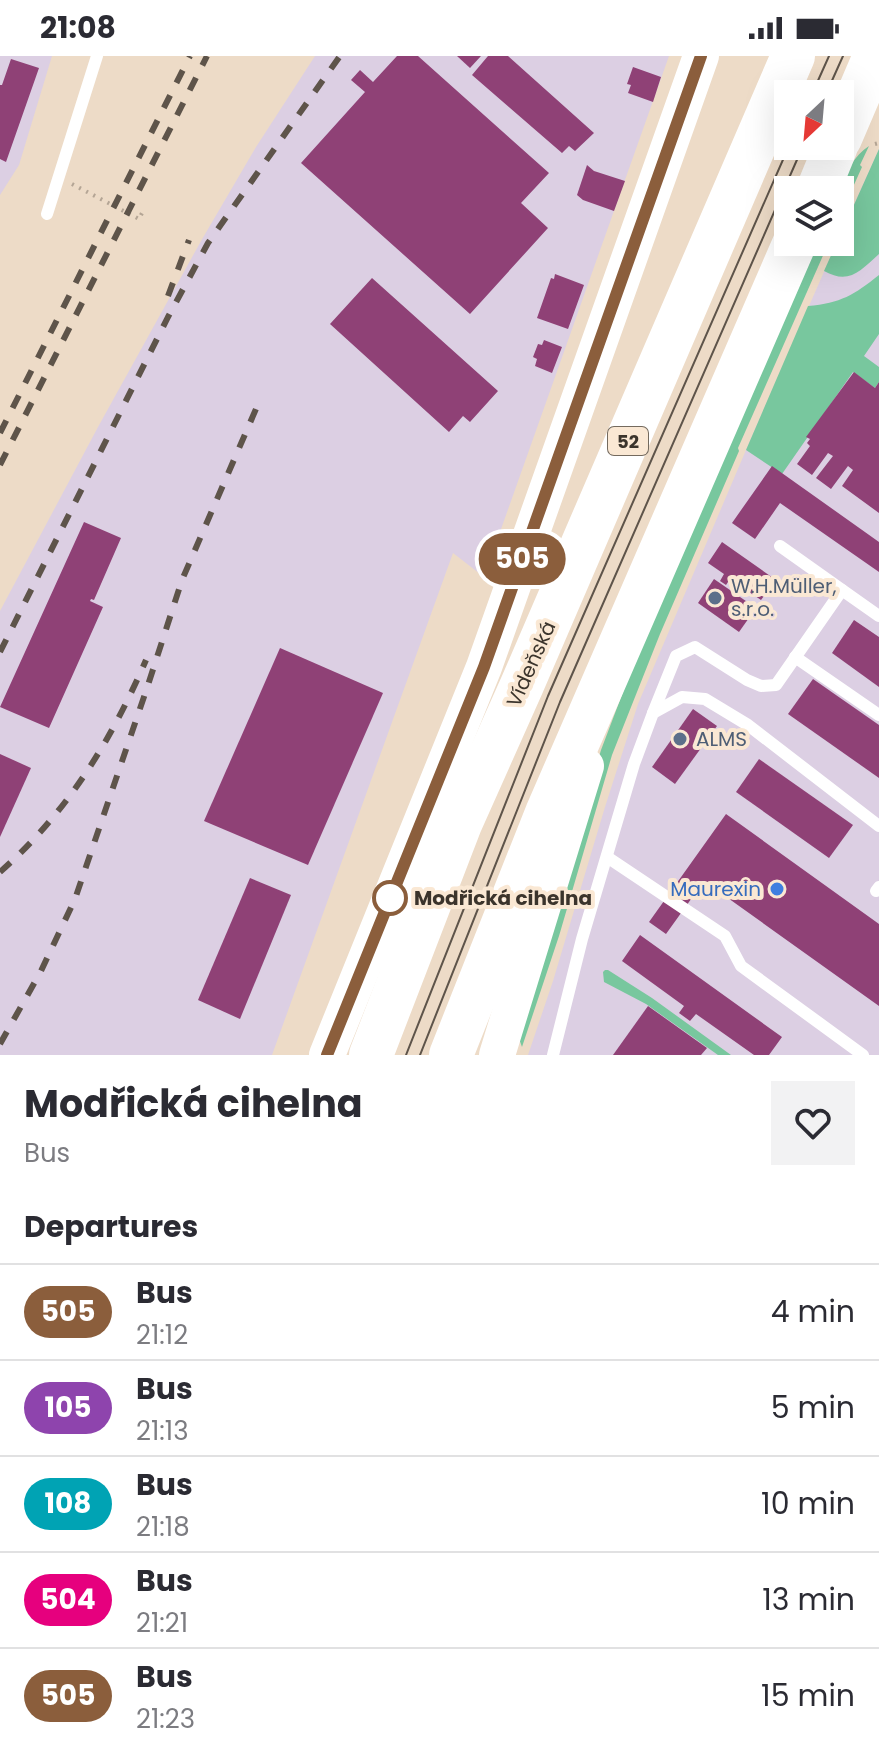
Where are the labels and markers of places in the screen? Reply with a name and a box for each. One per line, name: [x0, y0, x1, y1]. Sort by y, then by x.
place label: W.H.Müller, s.r.o.: [731, 572, 836, 623]
marker: W.H.Müller, s.r.o.: [706, 589, 724, 607]
place label: ALMS: [696, 725, 747, 753]
marker: ALMS: [671, 730, 689, 748]
place label: Maurexin: [670, 875, 761, 903]
marker: Maurexin: [768, 880, 786, 898]
marker: Modřická cihelna: [373, 881, 407, 915]
place label: Modřická cihelna: [414, 884, 592, 912]

